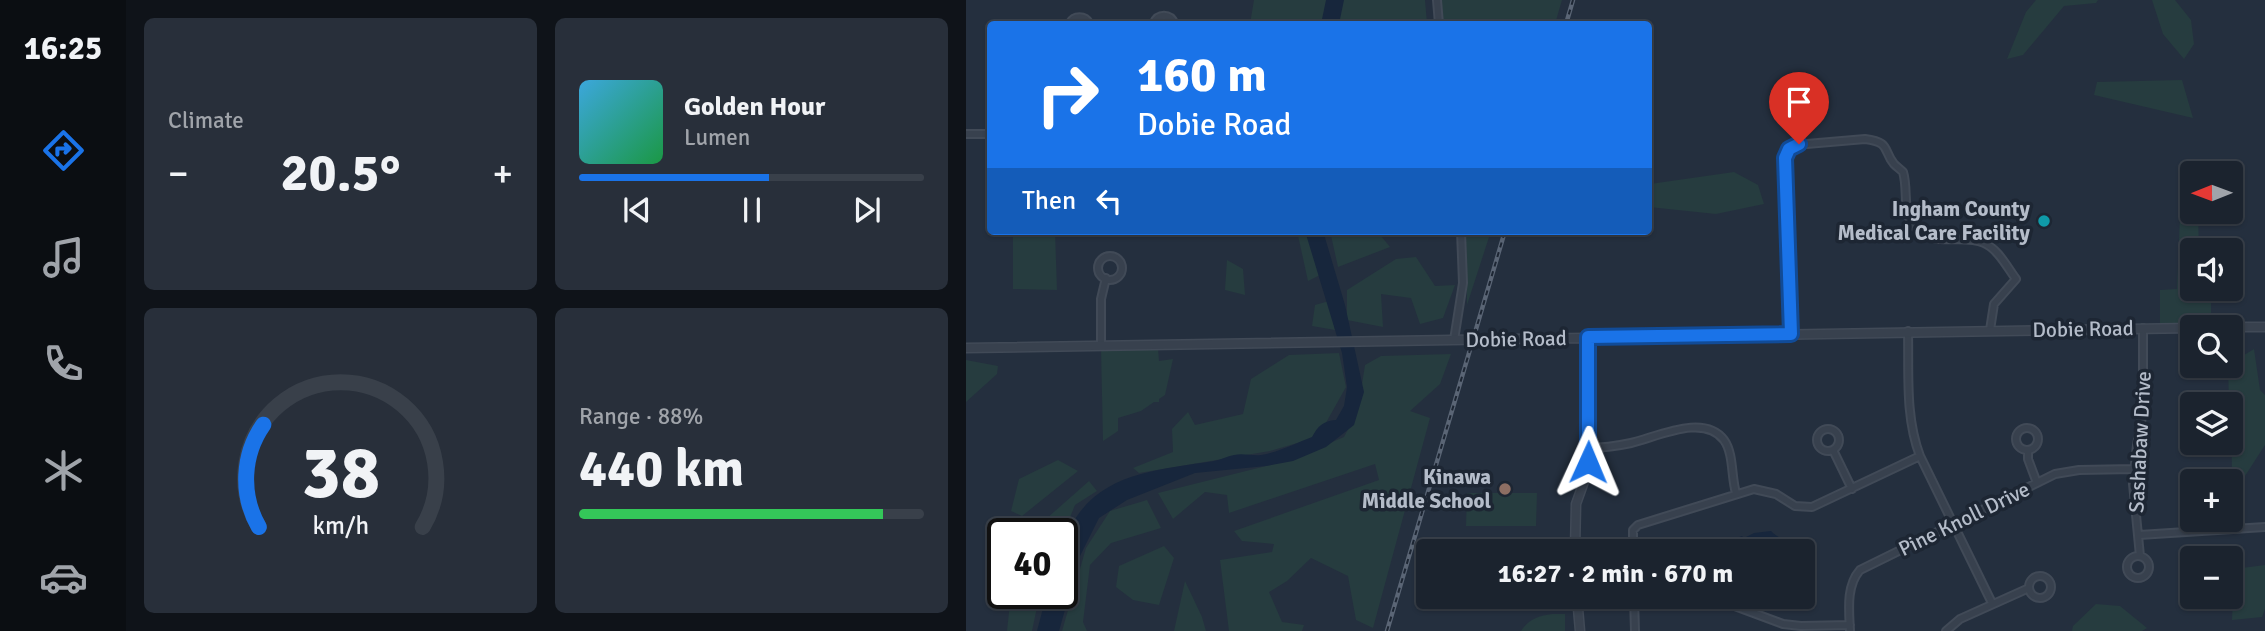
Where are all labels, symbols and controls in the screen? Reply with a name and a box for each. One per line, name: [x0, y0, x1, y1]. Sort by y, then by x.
text: 16:25: [24, 29, 102, 68]
text: 160 m: [1137, 45, 1267, 105]
icon: right: [1022, 49, 1113, 140]
pin: [1769, 72, 1829, 144]
icon: arrive: [1780, 83, 1818, 121]
text: Golden Hour: [684, 91, 825, 123]
text: Dobie Road: [1137, 105, 1291, 144]
text: Climate: [168, 106, 244, 135]
text: Lumen: [684, 123, 750, 152]
icon: directions: [39, 126, 88, 175]
text: 20.5°: [281, 141, 400, 205]
text: −: [168, 150, 189, 197]
text: +: [492, 150, 513, 197]
north arrow: [2180, 161, 2244, 224]
map controls: [2180, 161, 2243, 609]
icon: left: [1090, 182, 1128, 220]
text: Then: [1022, 185, 1076, 217]
icon: previous: [618, 191, 656, 229]
icon: pause: [733, 191, 771, 229]
icon: next: [848, 191, 886, 229]
place label: Ingham County Medical Care Facility: [1837, 196, 2031, 246]
marker: Ingham County Medical Care Facility: [2036, 213, 2052, 229]
icon: music: [39, 233, 88, 282]
button: sound: [2180, 238, 2243, 301]
street label: Dobie Road: [2032, 315, 2134, 343]
button: search: [2180, 315, 2243, 378]
street label: Dobie Road: [1465, 325, 1567, 353]
icon: phone: [39, 339, 88, 388]
street label: Sashabaw Drive: [2123, 371, 2157, 513]
button: layers: [2180, 392, 2243, 455]
text: Range · 88%: [579, 402, 703, 431]
position arrow: [1551, 425, 1625, 499]
text: 38: [301, 429, 380, 518]
text: 440 km: [579, 437, 744, 501]
icon: climate: [39, 446, 88, 495]
place label: Kinawa Middle School: [1362, 464, 1491, 514]
button: +: [2180, 469, 2243, 532]
street label: Pine Knoll Drive: [1894, 476, 2034, 562]
marker: Kinawa Middle School: [1497, 481, 1513, 497]
text: km/h: [312, 509, 369, 540]
speed limit sign: 40: [987, 518, 1078, 609]
button: −: [2180, 546, 2243, 609]
icon: car: [39, 553, 88, 602]
text: 16:27 · 2 min · 670 m: [1498, 558, 1733, 590]

